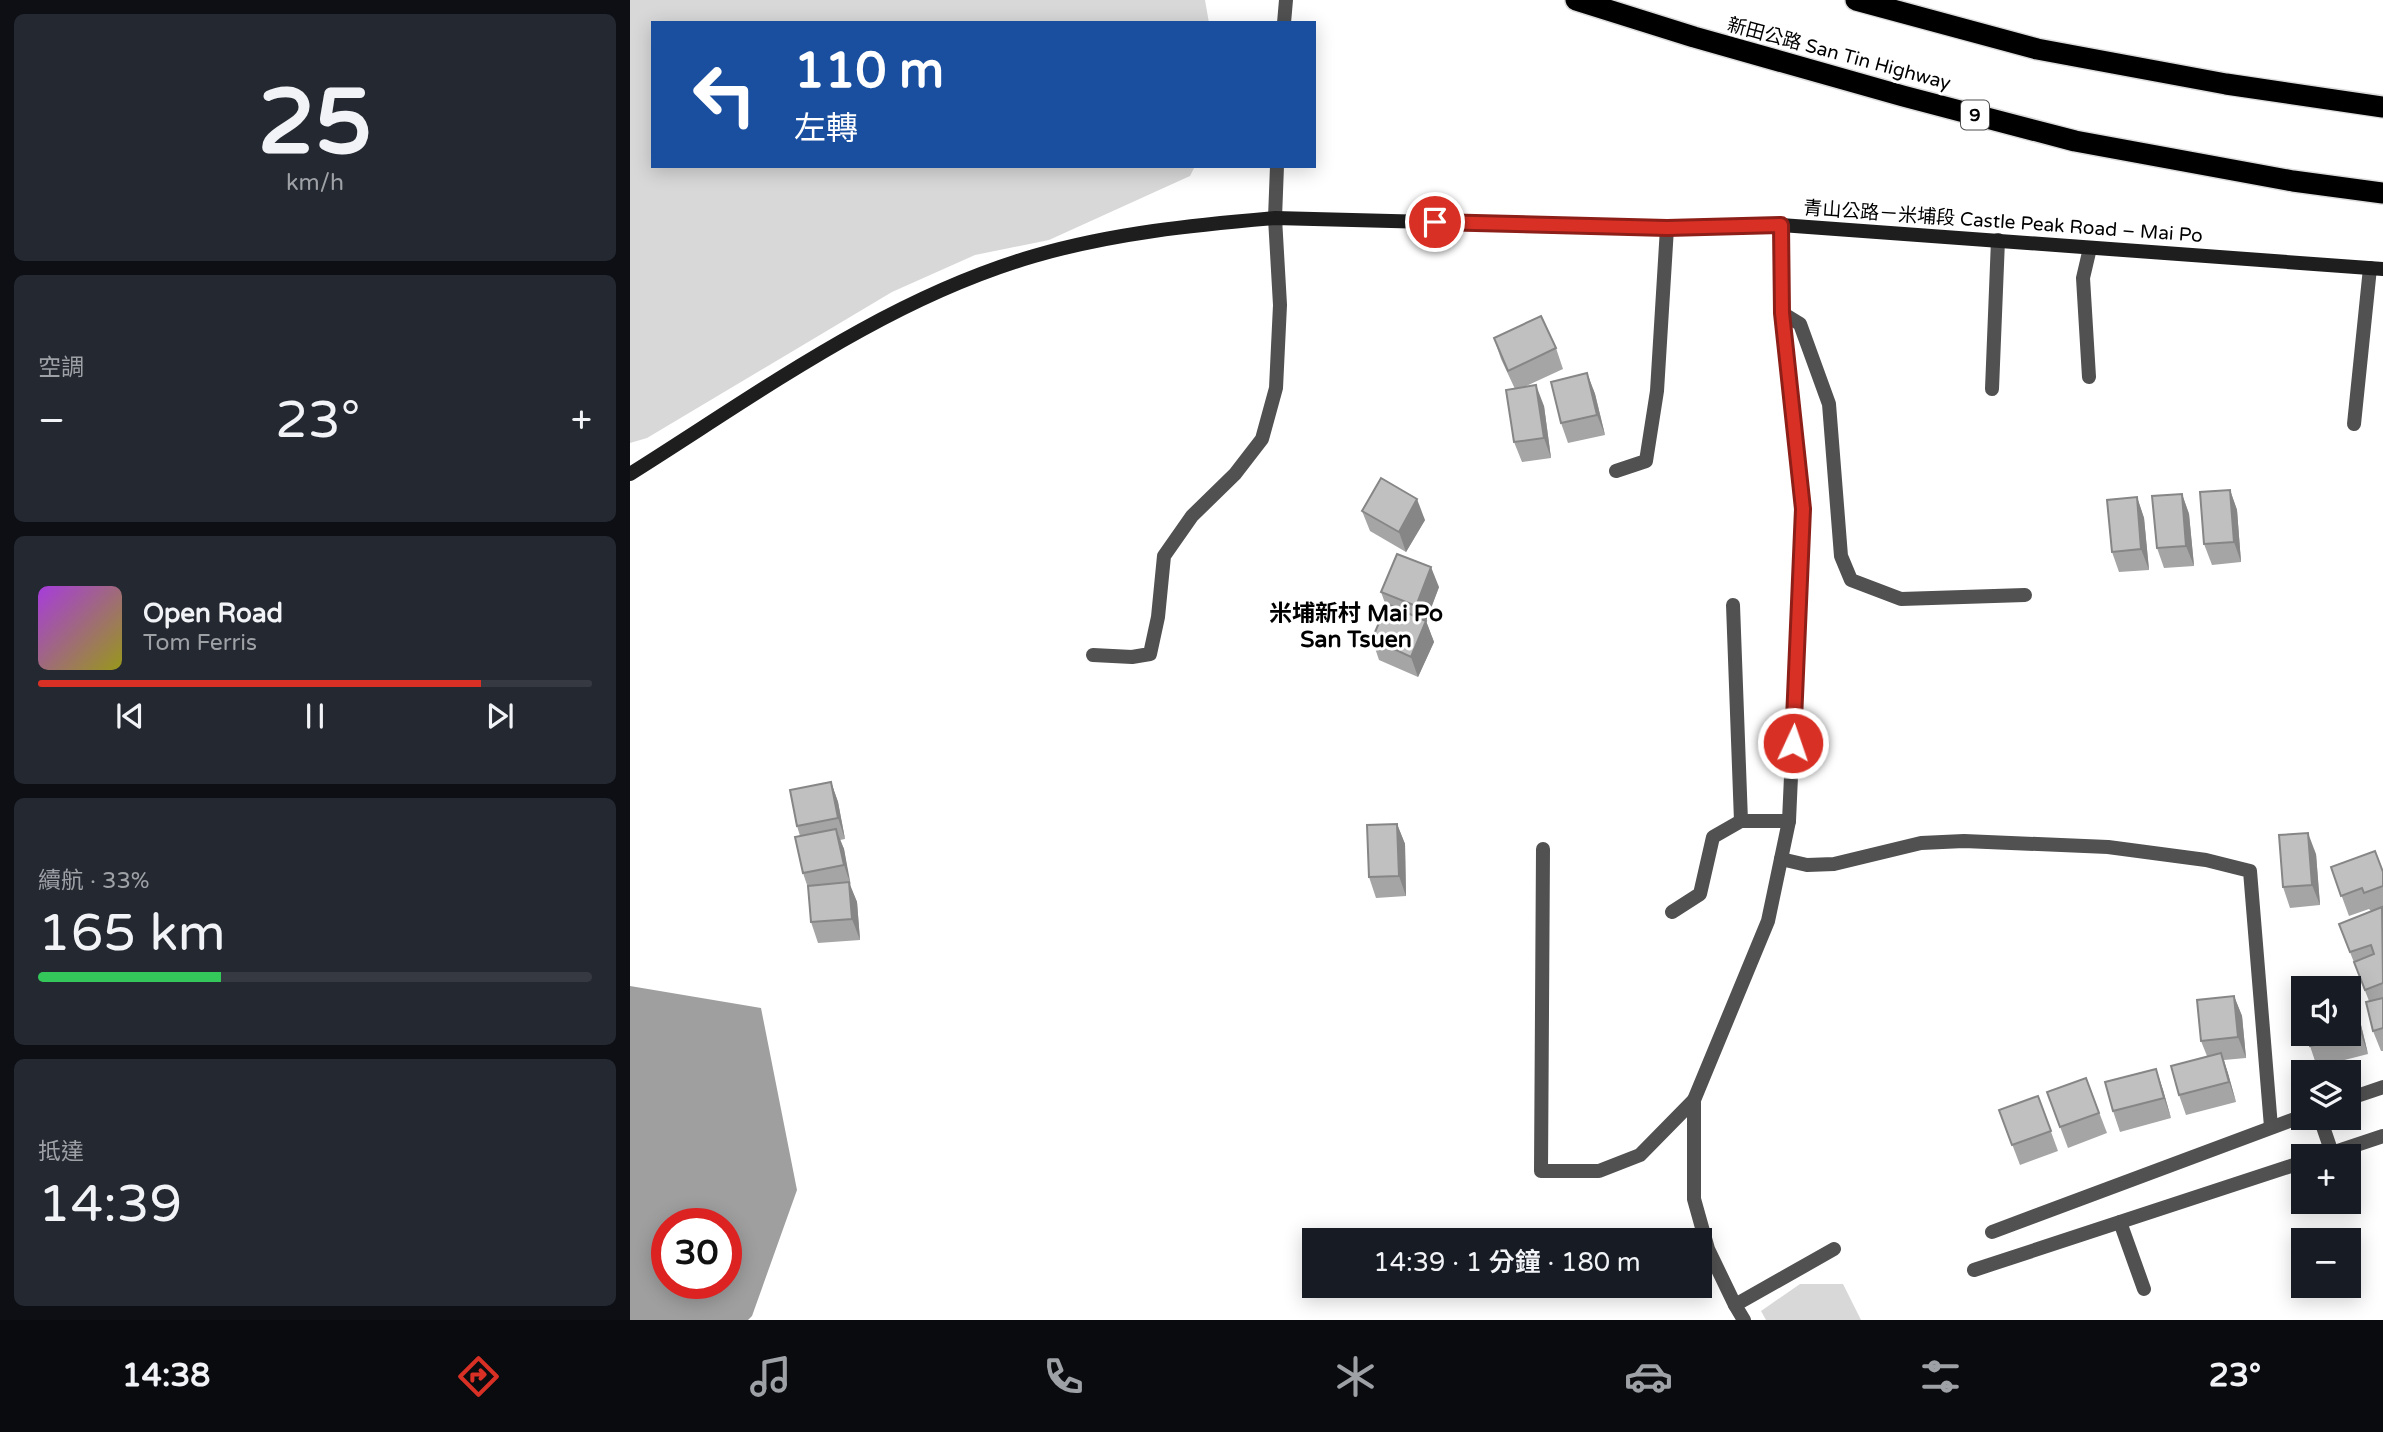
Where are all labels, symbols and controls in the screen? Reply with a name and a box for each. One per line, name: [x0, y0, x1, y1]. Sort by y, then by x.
street label: 新田公路 San Tin Highway: [1725, 14, 1953, 94]
text: 110 m: [794, 42, 944, 101]
icon: left: [679, 49, 770, 140]
text: 25: [258, 68, 372, 178]
road number: 9: [1961, 100, 1989, 130]
text: 左轉: [794, 110, 858, 148]
text: km/h: [286, 169, 344, 197]
pin: [1405, 192, 1465, 252]
street label: 青山公路－米埔段 Castle Peak Road – Mai Po: [1803, 197, 2203, 247]
icon: arrive: [1416, 203, 1454, 241]
text: 空調: [38, 354, 84, 382]
text: 23°: [275, 389, 360, 452]
text: −: [38, 398, 65, 444]
text: +: [571, 398, 592, 444]
text: Open Road: [143, 598, 283, 629]
district label: 米埔新村 Mai Po San Tsuen: [1269, 600, 1443, 654]
text: Tom Ferris: [143, 629, 257, 657]
icon: previous: [111, 697, 149, 735]
icon: pause: [296, 697, 334, 735]
icon: next: [481, 697, 519, 735]
position arrow: [1756, 706, 1830, 780]
text: 續航 · 33%: [38, 867, 150, 895]
text: 165 km: [38, 902, 226, 965]
map controls: [2291, 976, 2361, 1298]
button: sound: [2291, 976, 2361, 1046]
button: layers: [2291, 1060, 2361, 1130]
text: 抵達: [38, 1138, 84, 1166]
button: +: [2291, 1144, 2361, 1214]
text: 14:39: [38, 1173, 182, 1236]
speed limit sign: 30: [651, 1208, 742, 1299]
button: −: [2291, 1228, 2361, 1298]
text: 14:39 · 1 分鐘 · 180 m: [1373, 1247, 1641, 1278]
icon: directions: [454, 1352, 503, 1401]
icon: music: [746, 1352, 795, 1401]
icon: phone: [1039, 1352, 1088, 1401]
icon: climate: [1331, 1352, 1380, 1401]
icon: car: [1624, 1352, 1673, 1401]
icon: filters: [1916, 1352, 1965, 1401]
text: 14:38: [122, 1357, 210, 1395]
text: 23°: [2209, 1357, 2261, 1395]

